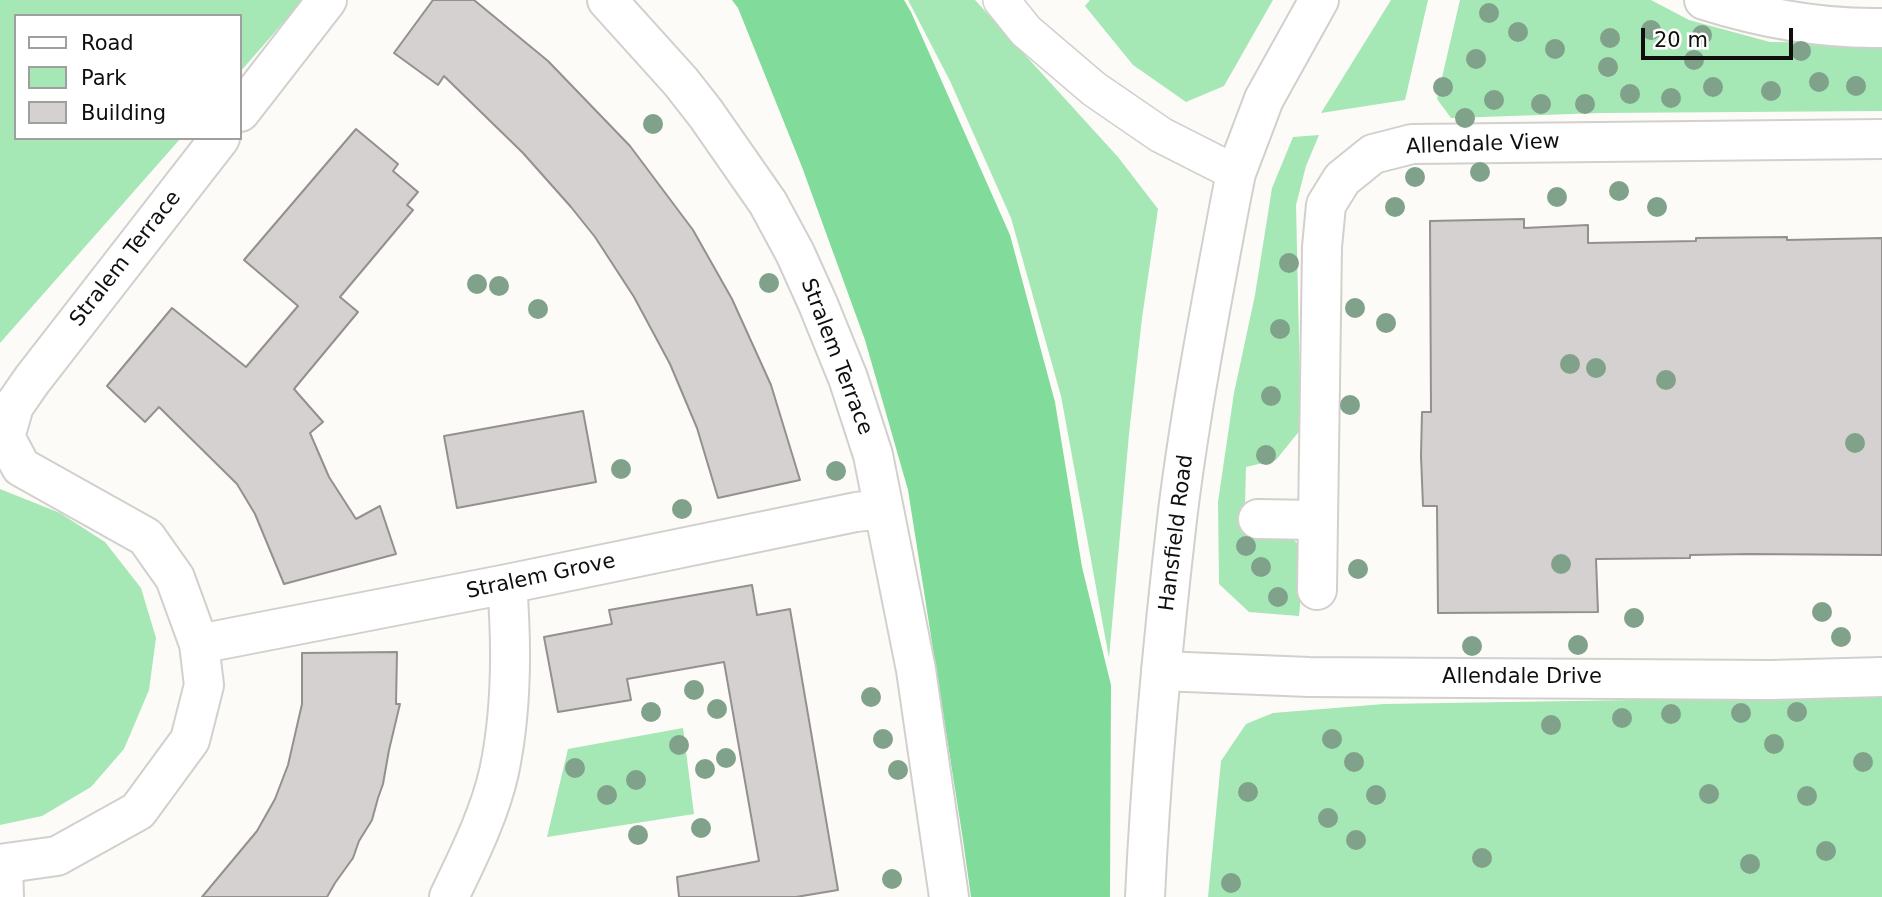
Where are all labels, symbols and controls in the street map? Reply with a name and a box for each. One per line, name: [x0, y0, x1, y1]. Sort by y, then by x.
legend: [14, 14, 242, 140]
scale bar: [1644, 14, 1796, 58]
text: 20 m: [1654, 28, 1708, 52]
text: Road: [81, 31, 134, 55]
text: Park: [81, 66, 126, 90]
text: Building: [81, 101, 166, 125]
street label: Allendale View: [1406, 130, 1560, 160]
street label: Stralem Terrace: [65, 186, 187, 332]
street label: Stralem Terrace: [795, 275, 877, 439]
street label: Hansfield Road: [1155, 453, 1199, 613]
street label: Stralem Grove: [464, 549, 618, 605]
street label: Allendale Drive: [1442, 665, 1602, 691]

